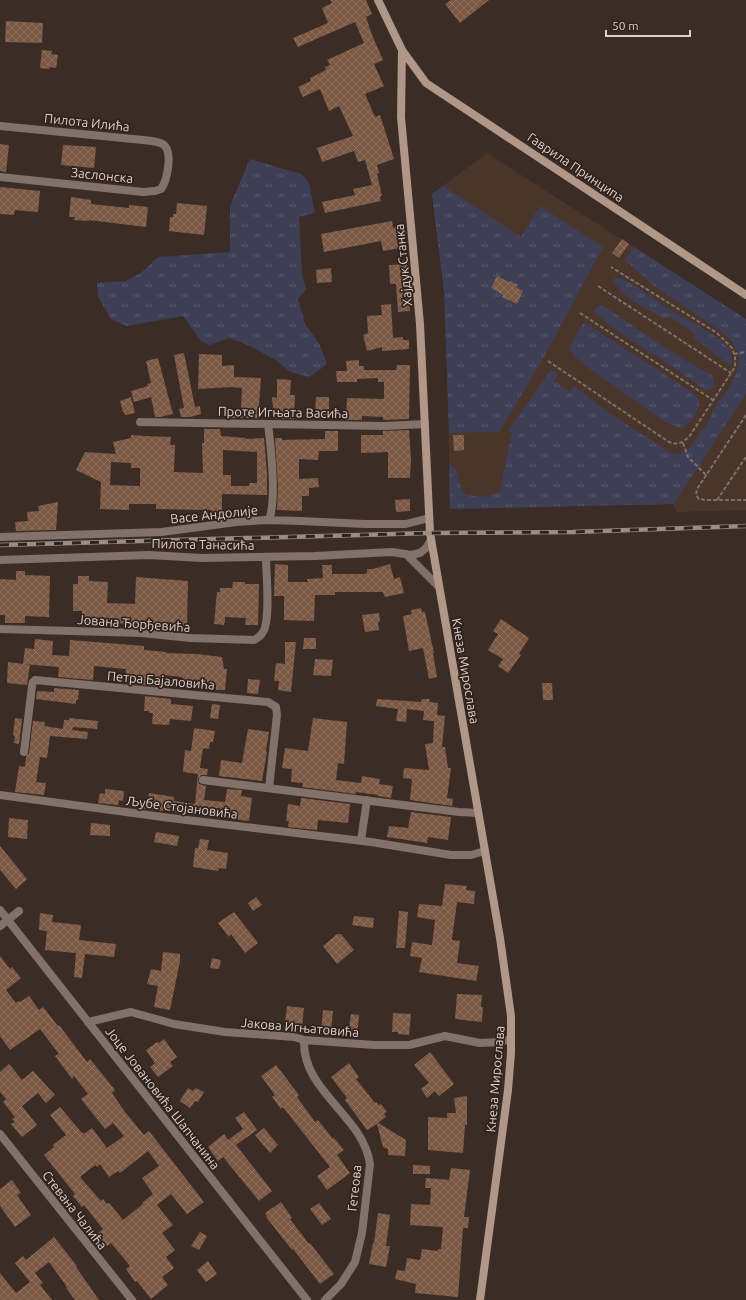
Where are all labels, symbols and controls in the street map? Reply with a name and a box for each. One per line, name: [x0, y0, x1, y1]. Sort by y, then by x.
scale bar: [606, 12, 690, 38]
text: 50 m: [612, 19, 639, 32]
street label: Пилота Илића: [43, 111, 131, 133]
street label: Гаврила Принципа: [525, 130, 627, 204]
street label: Заслонска: [70, 165, 134, 185]
street label: Хајдук Станка: [392, 223, 414, 307]
street label: Проте Игњата Васића: [218, 404, 348, 420]
street label: Васе Андолије: [169, 502, 259, 526]
street label: Пилота Танасића: [151, 536, 255, 552]
street label: Јована Ђорђевића: [77, 612, 191, 635]
street label: Кнеза Мирослава: [450, 617, 482, 725]
street label: Петра Бајаловића: [107, 668, 215, 692]
street label: Љубе Стојановића: [125, 793, 239, 821]
street label: Јакова Игњатовића: [240, 1015, 360, 1039]
street label: Јоце Јовановића Шапчанина: [103, 1024, 223, 1172]
street label: Кнеза Мирослава: [483, 1025, 507, 1133]
street label: Гетеова: [345, 1164, 363, 1212]
street label: Стевана Чалића: [40, 1168, 110, 1252]

